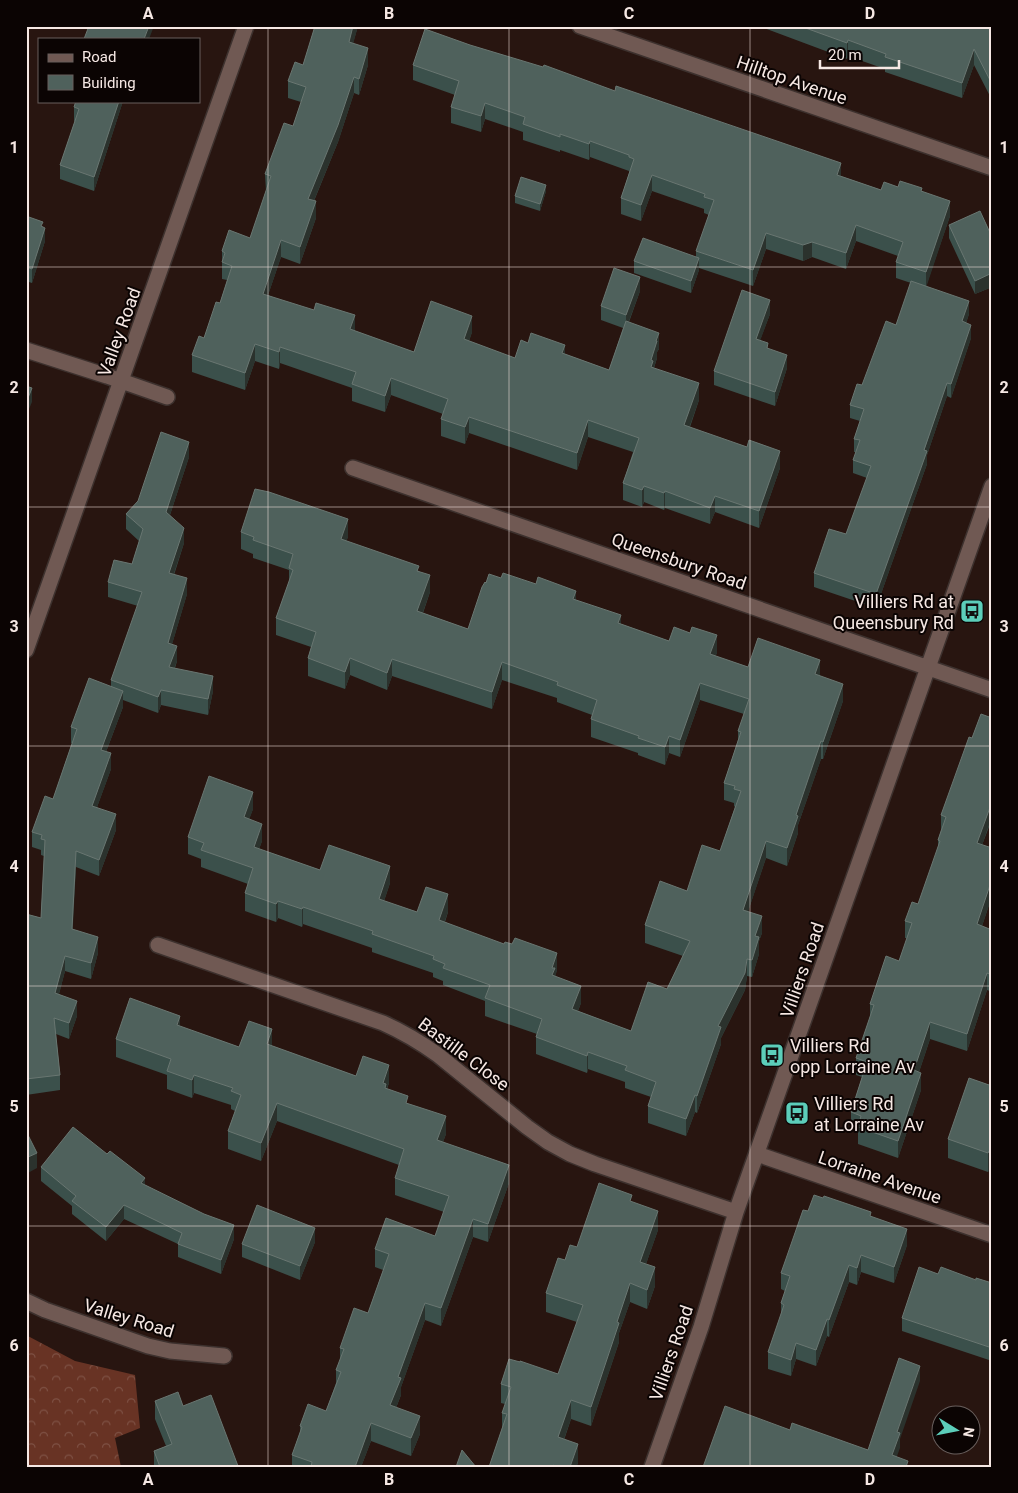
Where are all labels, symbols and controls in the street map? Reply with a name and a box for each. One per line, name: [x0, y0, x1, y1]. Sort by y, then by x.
text: A: [143, 4, 154, 23]
text: B: [384, 4, 394, 23]
text: C: [624, 4, 634, 23]
text: D: [865, 4, 875, 23]
legend: [38, 38, 200, 102]
scale bar: [820, 38, 899, 70]
text: 20 m: [828, 46, 862, 64]
text: Road: [82, 48, 116, 66]
street label: Hilltop Avenue: [734, 51, 850, 109]
text: Building: [82, 74, 136, 92]
text: 1: [9, 138, 19, 157]
text: 1: [999, 138, 1009, 157]
street label: Valley Road: [93, 285, 145, 379]
text: 2: [9, 378, 19, 397]
text: 2: [999, 378, 1009, 397]
street label: Queensbury Road: [609, 528, 749, 594]
place label: Villiers Rd at Queensbury Rd: [833, 591, 954, 633]
bus stop icon: Villiers Rd at Queensbury Rd: [959, 598, 985, 624]
text: 3: [9, 617, 19, 636]
text: 3: [999, 617, 1009, 636]
text: 4: [9, 857, 19, 876]
text: 4: [999, 857, 1009, 876]
street label: Villiers Road: [776, 919, 828, 1021]
street label: Bastille Close: [414, 1013, 514, 1095]
place label: Villiers Rd opp Lorraine Av: [790, 1035, 915, 1077]
bus stop icon: Villiers Rd opp Lorraine Av: [759, 1042, 785, 1068]
place label: Villiers Rd at Lorraine Av: [814, 1093, 924, 1135]
text: 5: [9, 1097, 19, 1116]
text: 5: [999, 1097, 1009, 1116]
bus stop icon: Villiers Rd at Lorraine Av: [784, 1100, 810, 1126]
street label: Lorraine Avenue: [816, 1146, 944, 1208]
street label: Valley Road: [81, 1294, 177, 1342]
street label: Villiers Road: [645, 1302, 697, 1404]
text: 6: [9, 1336, 19, 1355]
text: 6: [999, 1336, 1009, 1355]
north arrow: [930, 1406, 980, 1456]
text: N: [960, 1426, 978, 1439]
text: A: [143, 1470, 154, 1489]
text: B: [384, 1470, 394, 1489]
text: C: [624, 1470, 634, 1489]
text: D: [865, 1470, 875, 1489]

